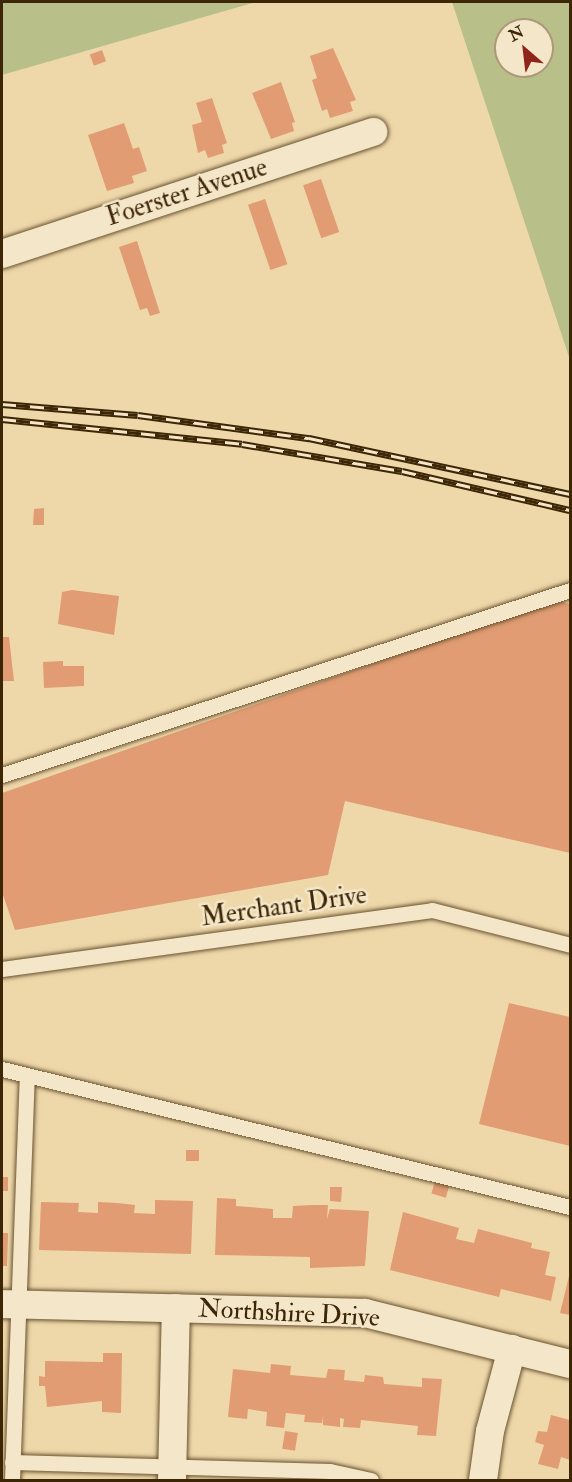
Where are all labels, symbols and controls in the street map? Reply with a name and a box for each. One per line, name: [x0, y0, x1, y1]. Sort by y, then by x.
north arrow: [494, 18, 554, 78]
text: N: [505, 22, 528, 46]
street label: Foerster Avenue: [103, 152, 271, 234]
street label: Merchant Drive: [199, 880, 369, 934]
street label: Northshire Drive: [197, 1294, 381, 1334]

